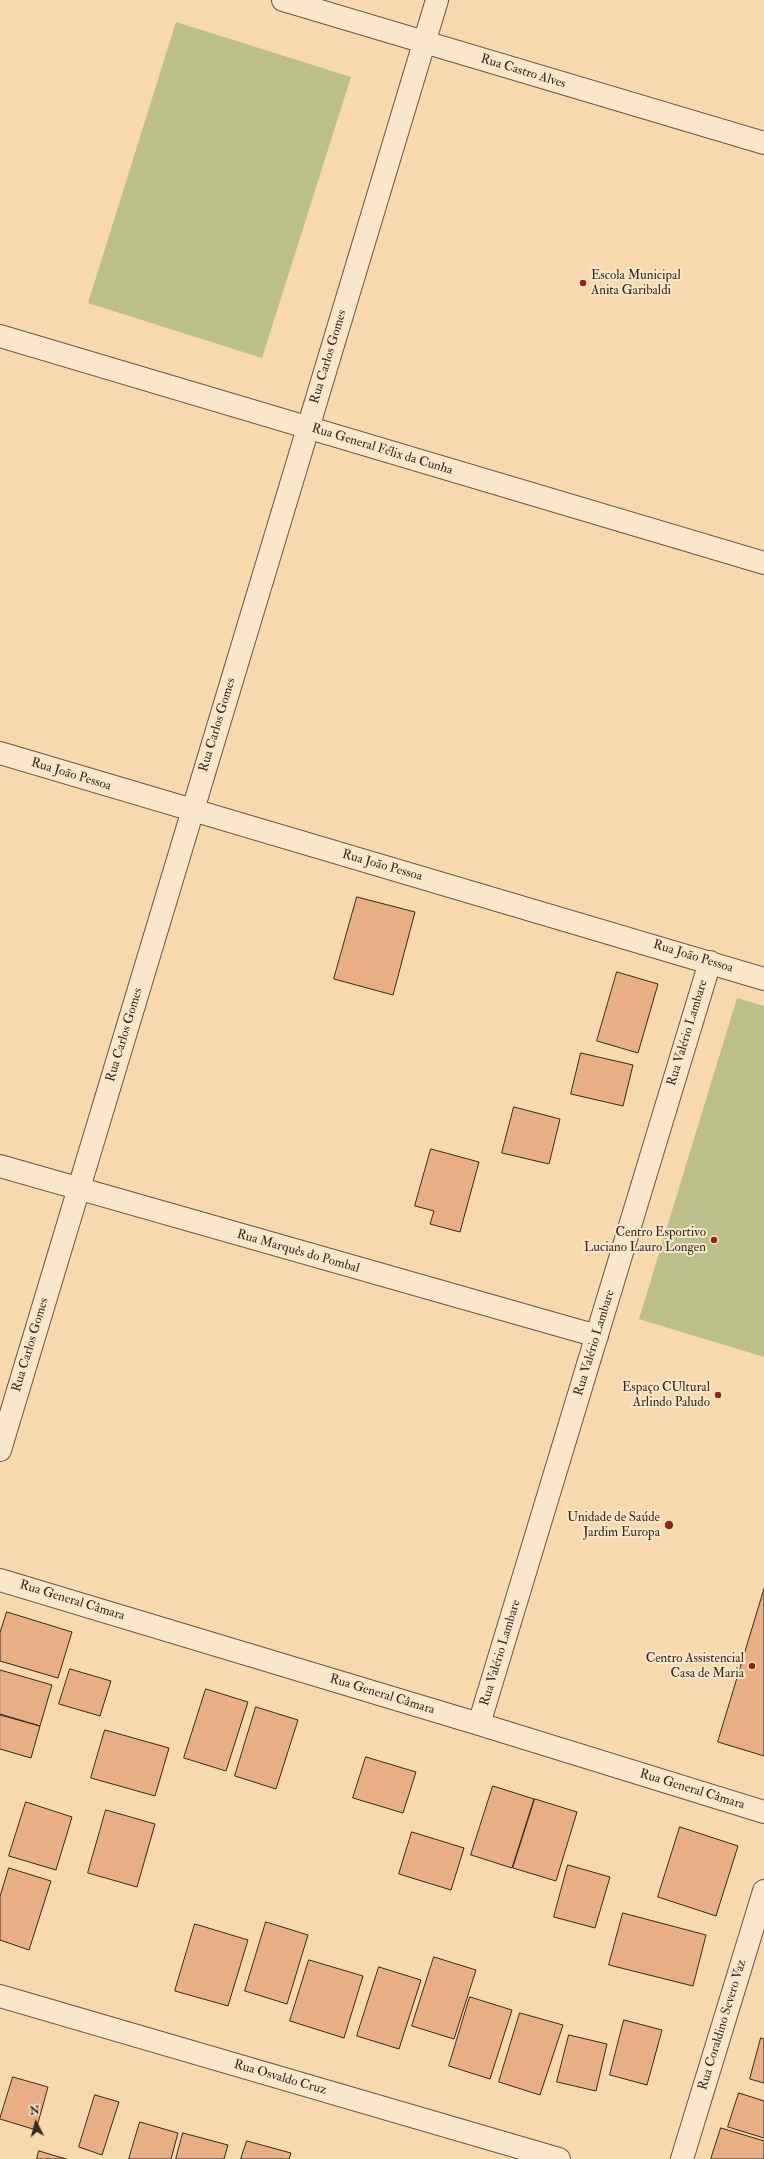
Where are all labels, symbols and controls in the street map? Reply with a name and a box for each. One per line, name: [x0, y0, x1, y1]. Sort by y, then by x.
street label: Rua Castro Alves: [479, 52, 567, 92]
place label: Escola Municipal Anita Garibaldi: [591, 268, 681, 299]
marker: Escola Municipal Anita Garibaldi: [578, 278, 588, 288]
street label: Rua Carlos Gomes: [307, 308, 351, 406]
street label: Rua General Félix da Cunha: [310, 421, 454, 479]
street label: Rua Carlos Gomes: [196, 676, 240, 774]
street label: Rua João Pessoa: [29, 755, 113, 795]
street label: Rua João Pessoa: [340, 847, 424, 885]
street label: Rua João Pessoa: [651, 937, 735, 977]
street label: Rua Valério Lambare: [664, 978, 712, 1088]
street label: Rua Carlos Gomes: [103, 986, 147, 1084]
place label: Centro Esportivo Luciano Lauro Longen: [584, 1225, 706, 1256]
street label: Rua Marquês do Pombal: [235, 1227, 361, 1277]
marker: Centro Esportivo Luciano Lauro Longen: [709, 1235, 719, 1245]
street label: Rua Valério Lambare: [571, 1288, 619, 1398]
street label: Rua Carlos Gomes: [9, 1296, 53, 1394]
place label: Espaço CUltural Arlindo Paludo: [622, 1380, 710, 1411]
marker: Espaço CUltural Arlindo Paludo: [713, 1390, 723, 1400]
place label: Unidade de Saúde Jardim Europa: [567, 1510, 660, 1541]
marker: Unidade de Saúde Jardim Europa: [663, 1519, 675, 1531]
street label: Rua General Câmara: [18, 1578, 126, 1624]
street label: Rua Valério Lambare: [477, 1598, 525, 1708]
place label: Centro Assistencial Casa de Maria: [646, 1651, 744, 1682]
marker: Centro Assistencial Casa de Maria: [747, 1661, 757, 1671]
street label: Rua General Câmara: [328, 1672, 436, 1718]
street label: Rua General Câmara: [638, 1767, 746, 1813]
street label: Rua Coraldino Severo Vaz: [696, 1958, 750, 2092]
street label: Rua Osvaldo Cruz: [232, 2057, 328, 2099]
north arrow: [16, 2103, 56, 2143]
text: N: [29, 2104, 40, 2118]

